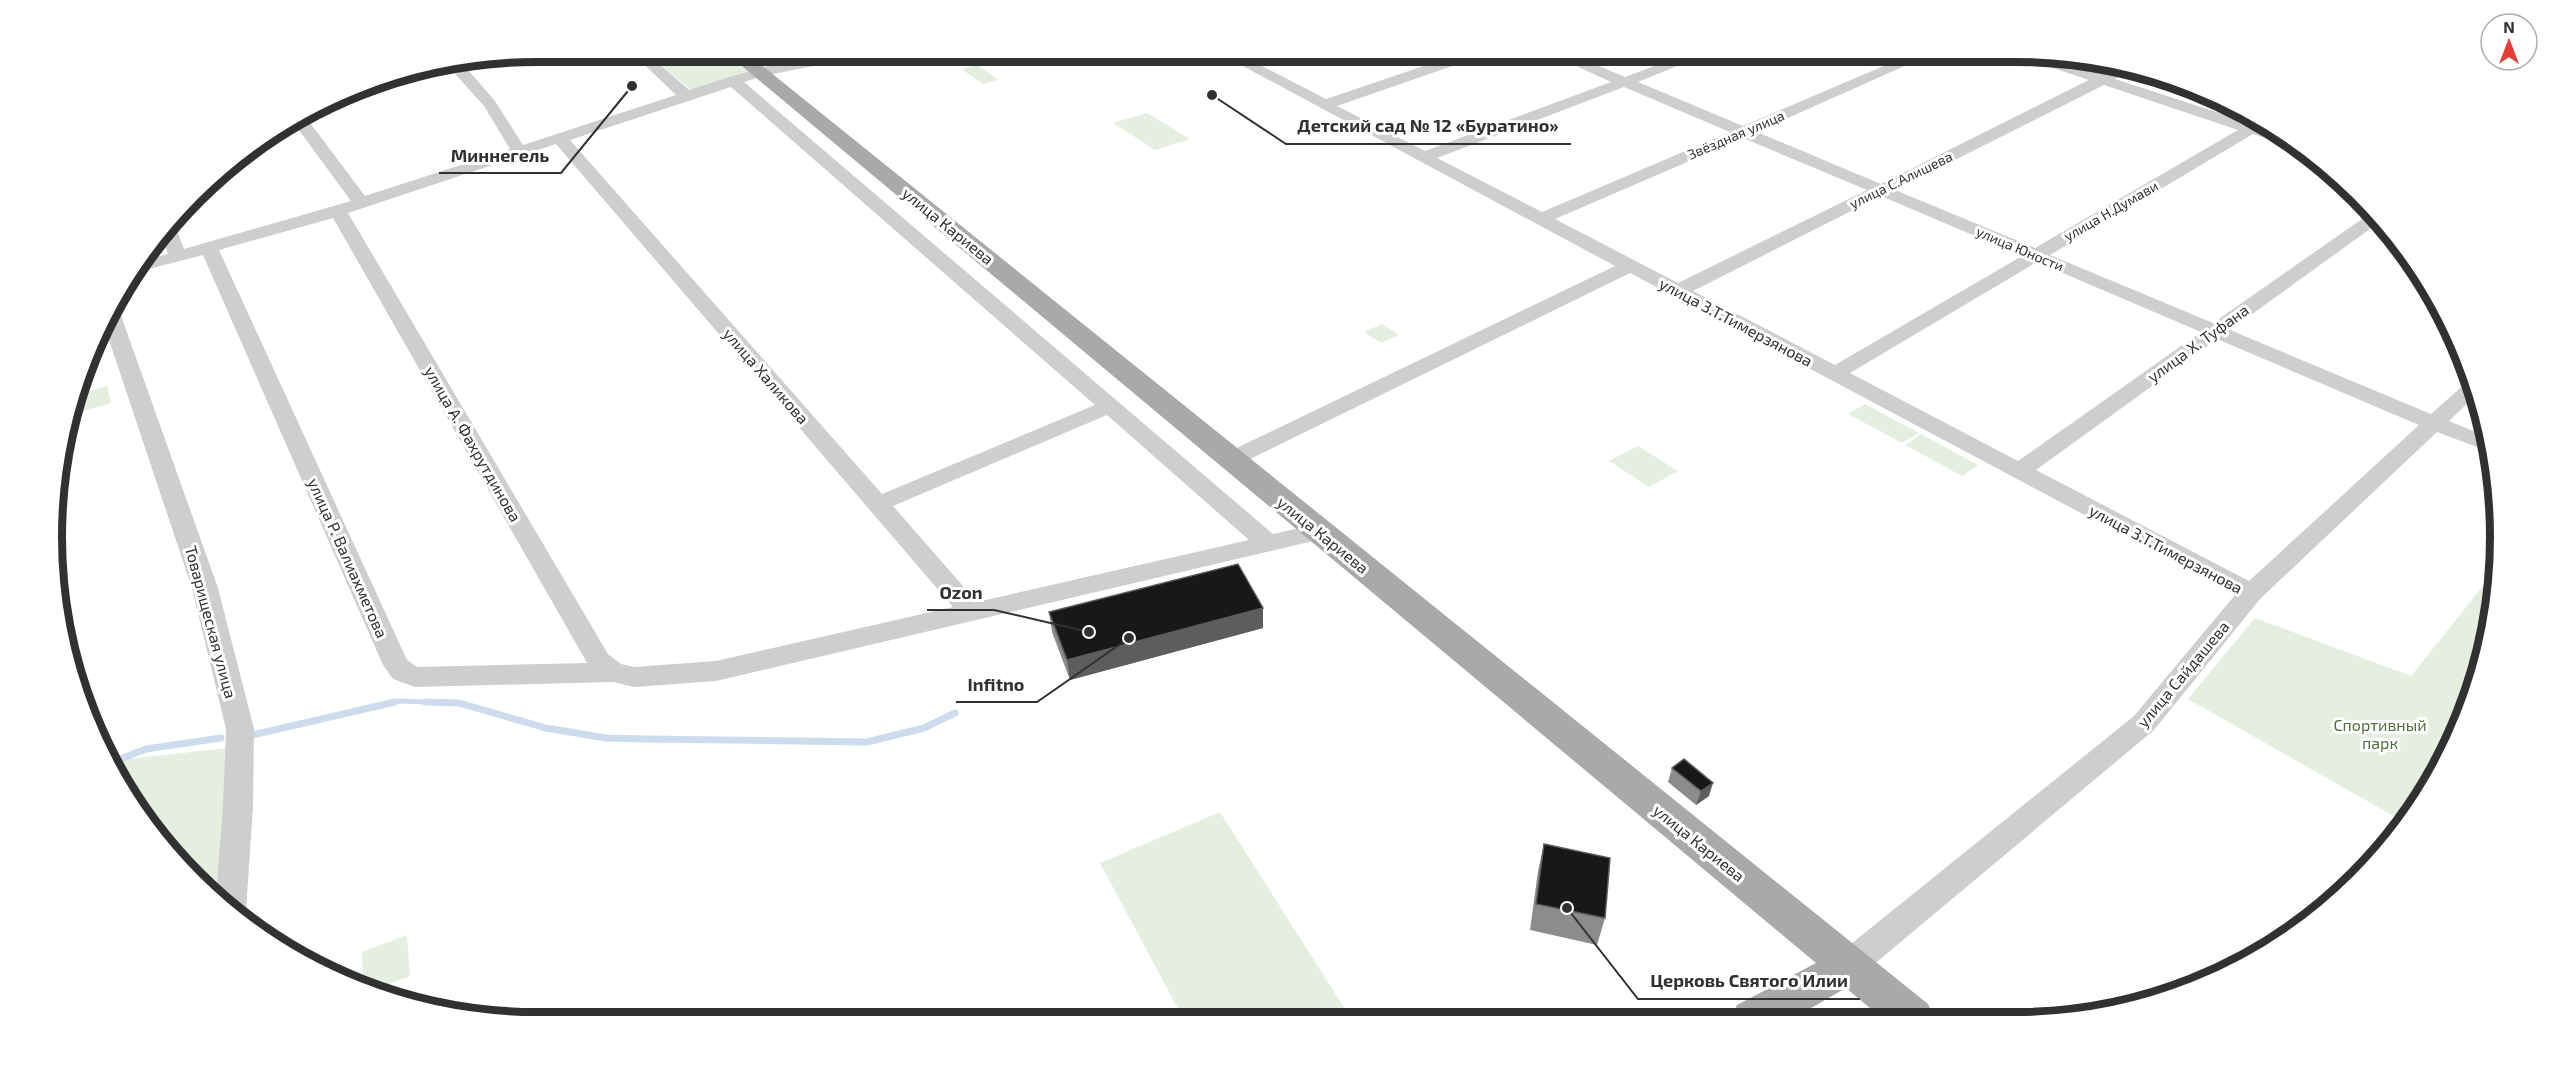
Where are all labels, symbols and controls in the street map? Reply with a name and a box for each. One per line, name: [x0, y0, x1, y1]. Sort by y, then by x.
north arrow: [2479, 12, 2539, 72]
text: N: [2503, 17, 2515, 36]
street label: Звёздная улица: [1685, 106, 1787, 163]
callout: Детский сад № 12 «Буратино»: [1286, 108, 1571, 144]
text: Детский сад № 12 «Буратино»: [1297, 114, 1559, 136]
callout: Миннегель: [439, 137, 561, 173]
text: Миннегель: [451, 144, 549, 166]
street label: улица С.Алишева: [1846, 147, 1955, 212]
street label: улица Н.Думави: [2061, 177, 2161, 244]
street label: улица Кариева: [898, 183, 998, 269]
street label: улица Юности: [1974, 222, 2066, 275]
street label: улица З.Т.Тимерзянова: [1656, 273, 1816, 371]
street label: улица Х. Туфана: [2143, 300, 2253, 386]
street label: улица Халикова: [719, 324, 813, 428]
street label: улица А. Фахрутдинова: [420, 363, 526, 525]
street label: улица Р. Валиахметова: [304, 475, 392, 641]
street label: улица Кариева: [1273, 492, 1373, 578]
street label: улица З.Т.Тимерзянова: [2086, 500, 2246, 598]
street label: Товарищеская улица: [181, 544, 241, 700]
callout: Ozon: [927, 574, 994, 610]
text: Ozon: [939, 581, 983, 603]
street label: улица Сайдашева: [2133, 617, 2233, 731]
callout: Infitno: [956, 666, 1037, 702]
text: Infitno: [968, 673, 1024, 695]
park label: Спортивный парк: [2333, 715, 2427, 752]
street label: улица Кариева: [1649, 800, 1749, 886]
callout: Церковь Святого Илии: [1638, 963, 1860, 999]
text: Церковь Святого Илии: [1650, 969, 1848, 991]

